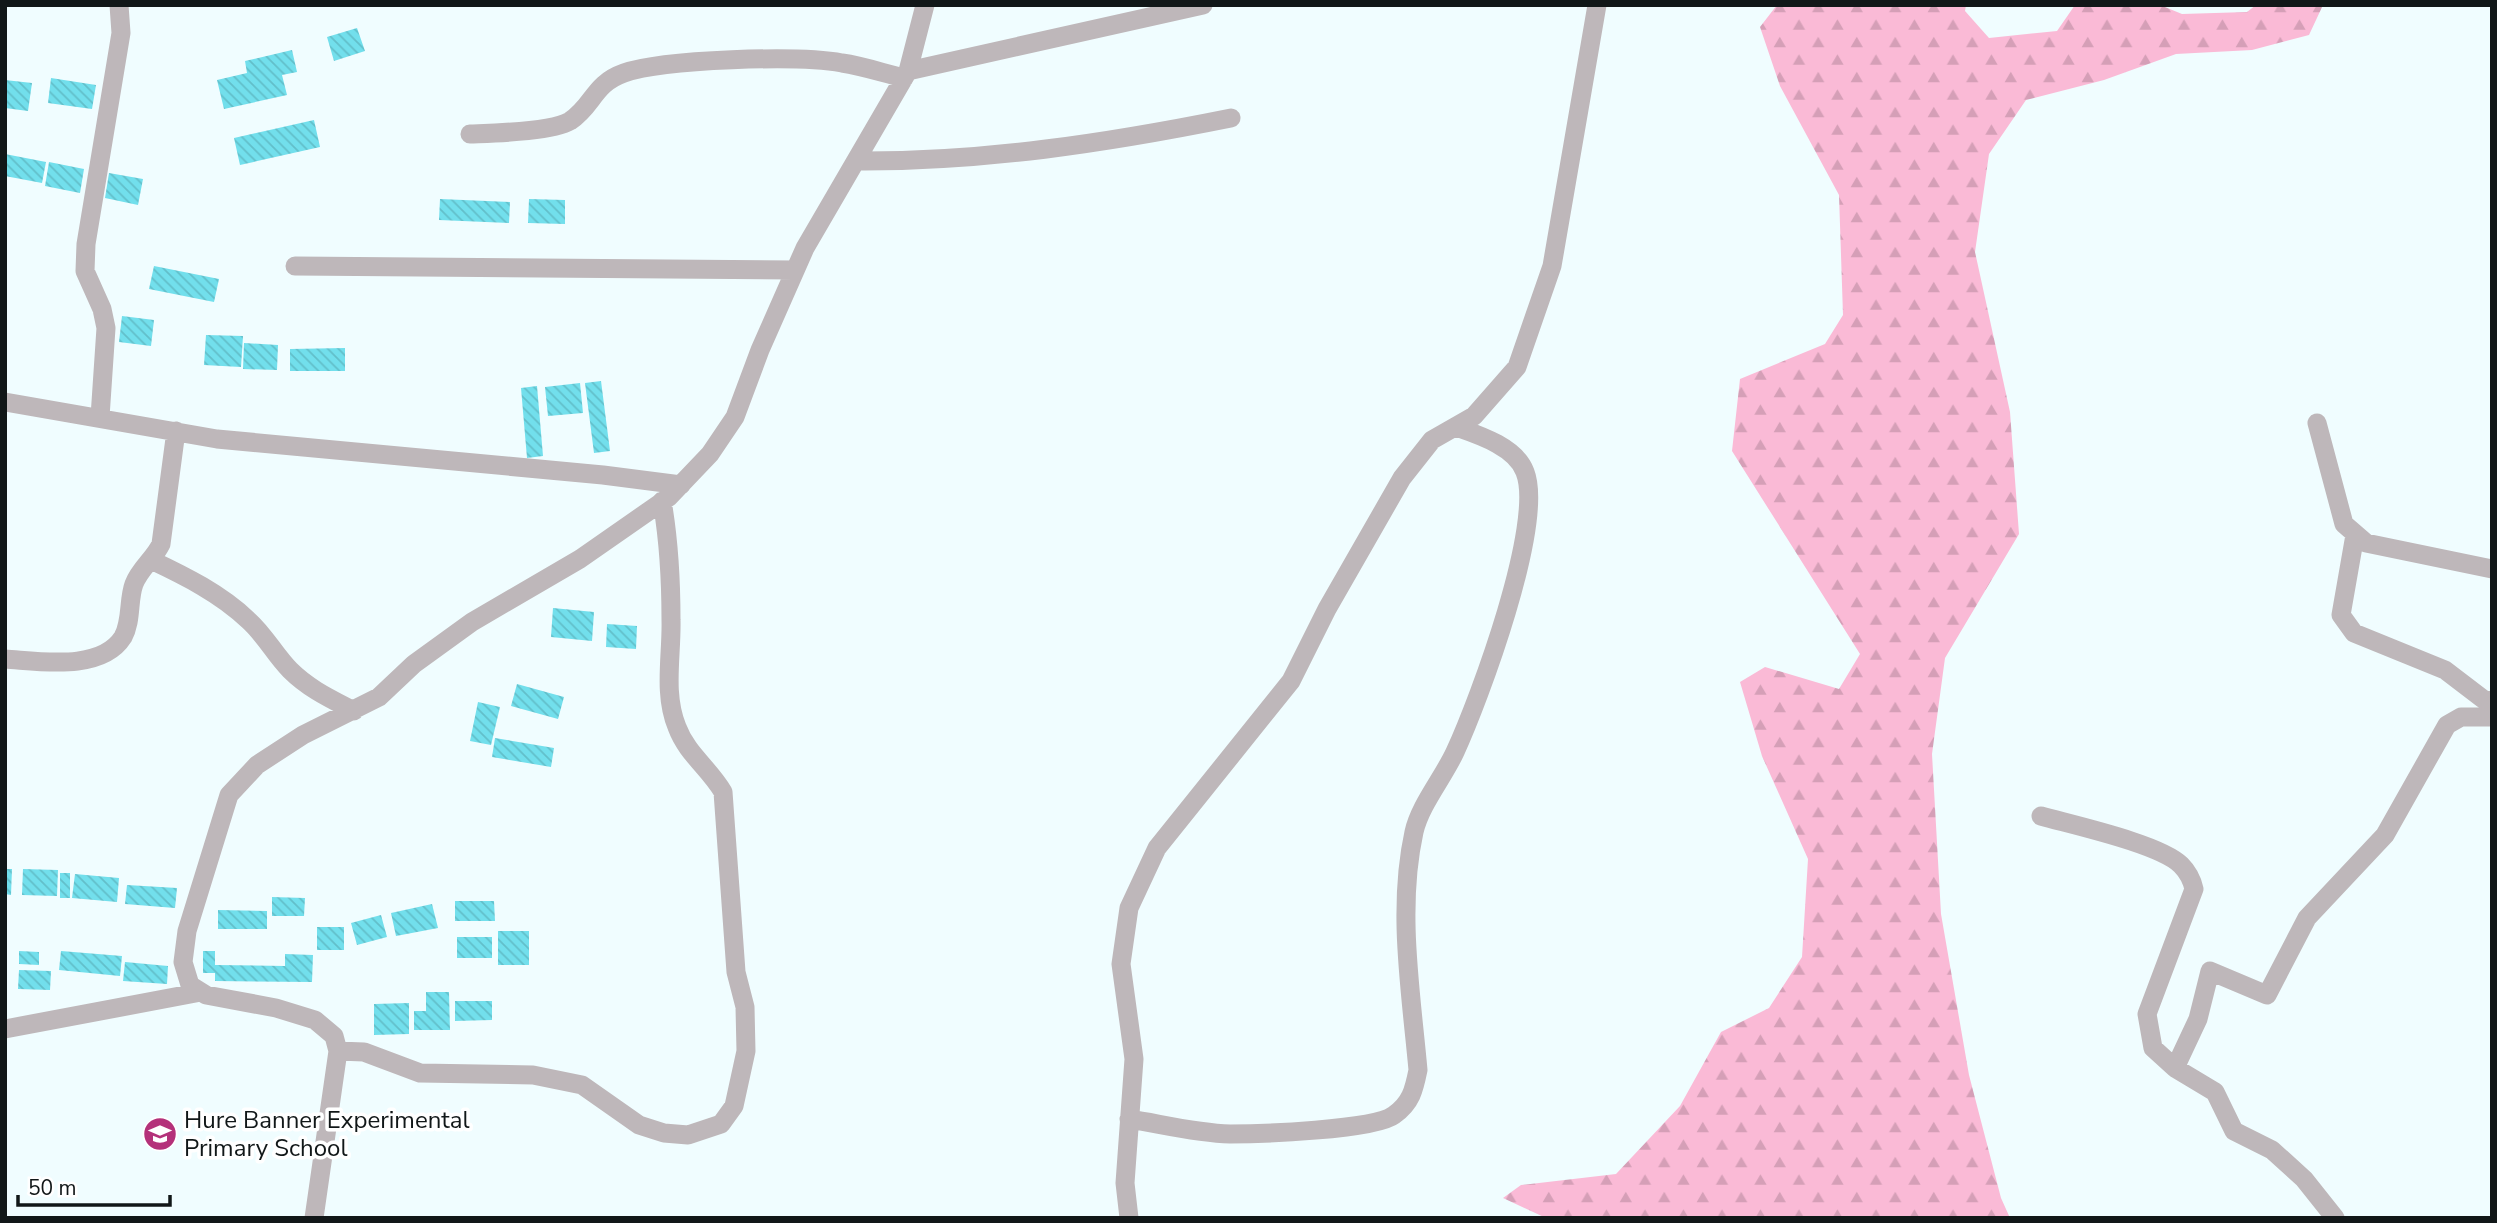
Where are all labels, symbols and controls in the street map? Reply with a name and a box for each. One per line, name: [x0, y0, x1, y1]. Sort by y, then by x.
place label: Hure Banner Experimental Primary School: [184, 1104, 470, 1164]
school or university icon: Hure Banner Experimental Primary School: [141, 1115, 179, 1153]
scale bar: [18, 1164, 170, 1208]
text: 50 m: [28, 1174, 77, 1202]

